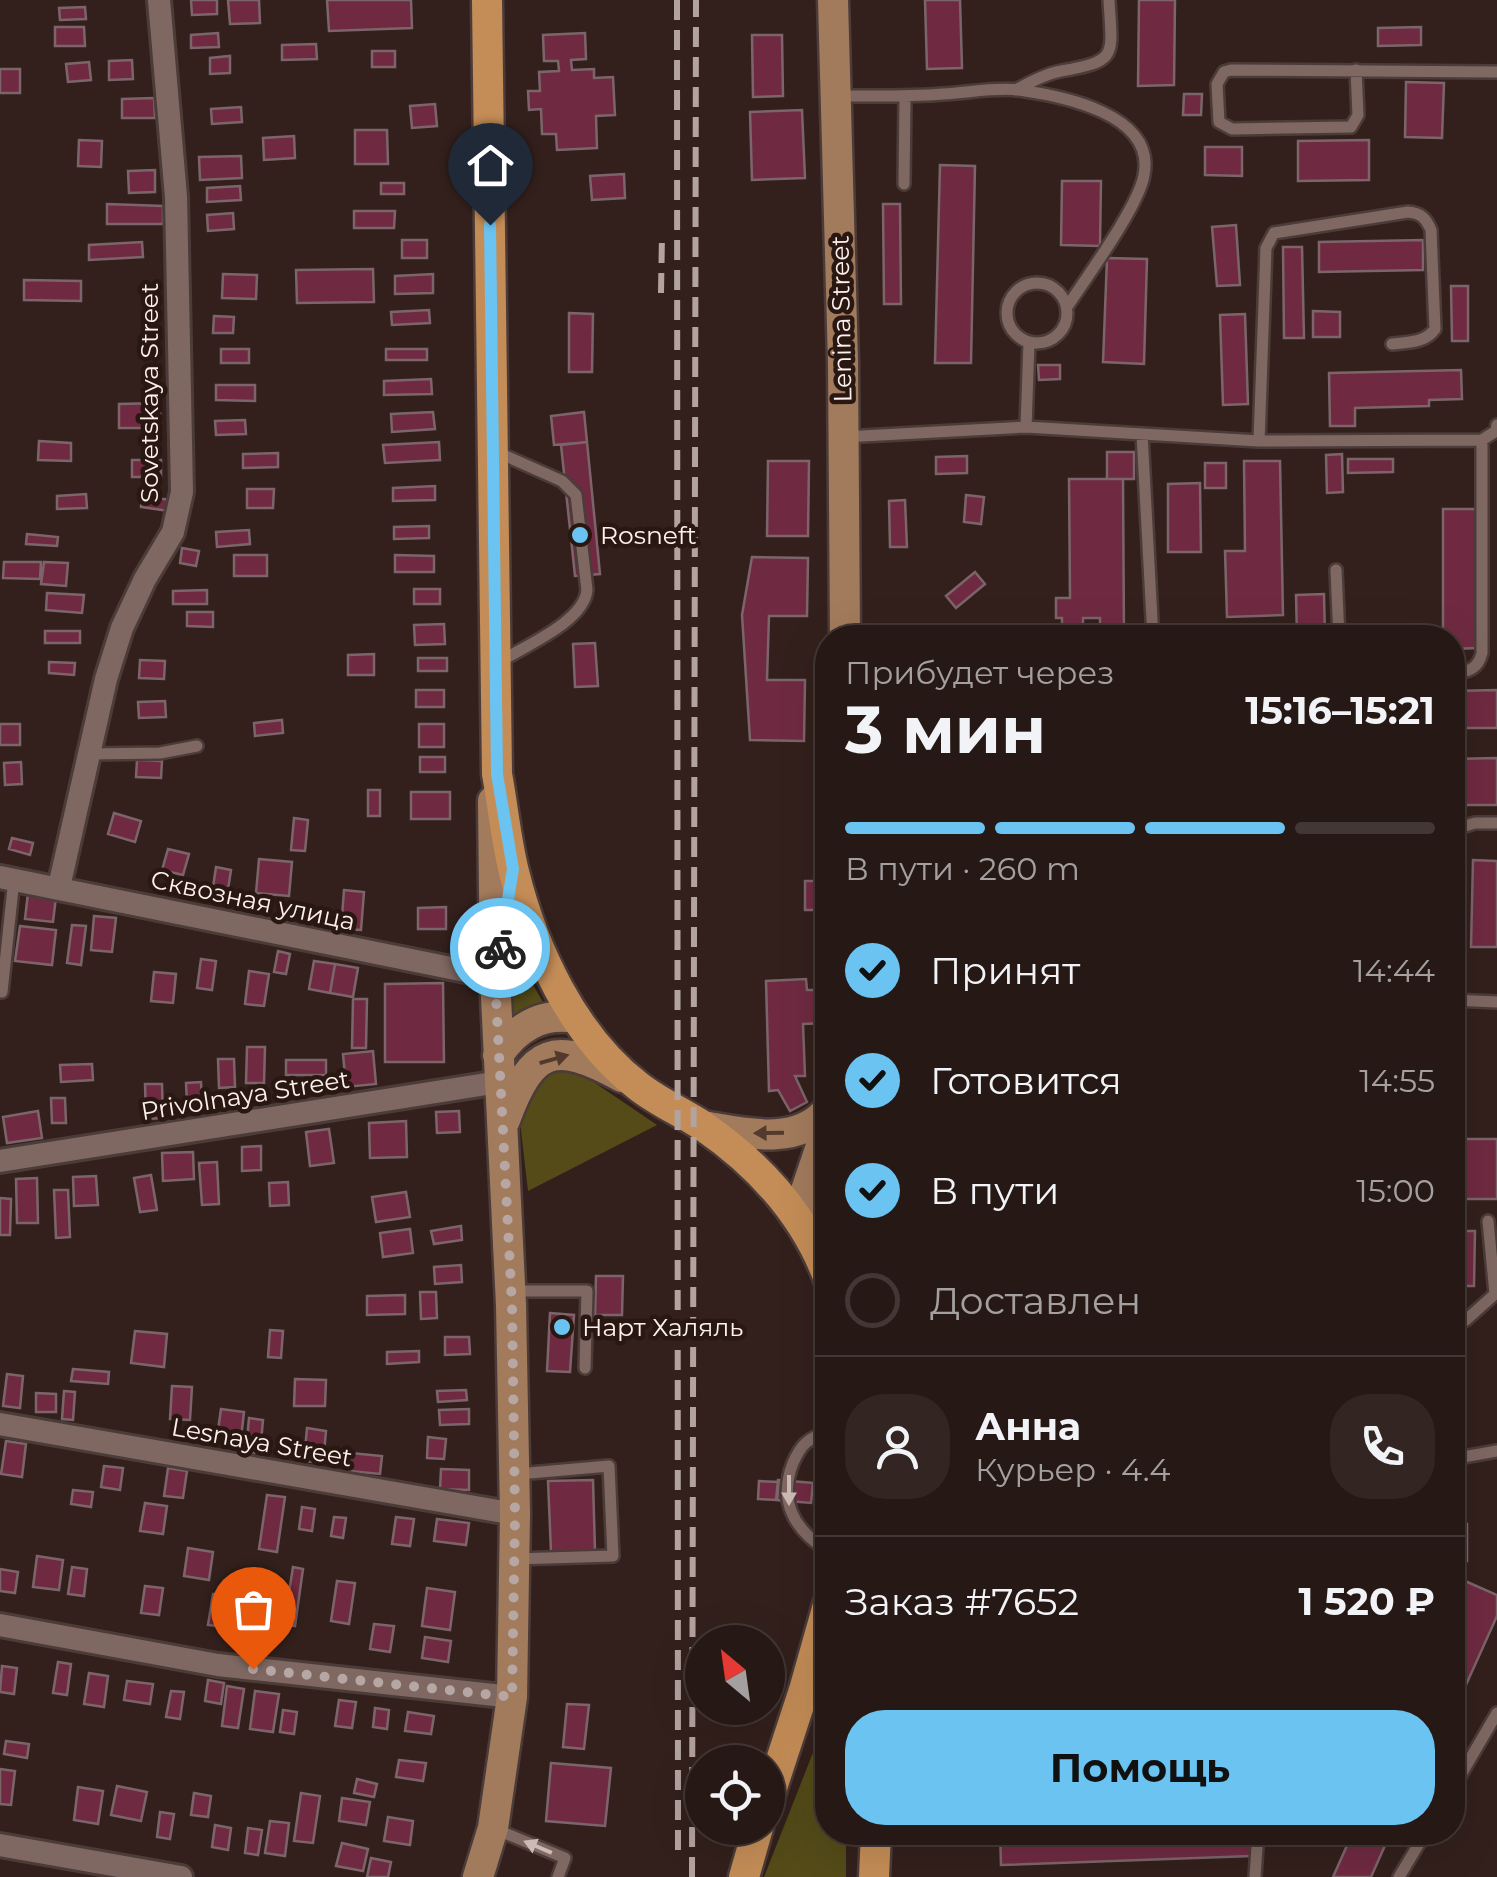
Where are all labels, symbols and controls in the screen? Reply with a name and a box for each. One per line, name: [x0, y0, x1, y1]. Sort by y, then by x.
pin: [448, 123, 533, 226]
icon: home: [463, 138, 518, 193]
street label: Lenina Street: [825, 235, 857, 403]
street label: Sovetskaya Street: [134, 283, 164, 503]
place label: Rosneft: [600, 520, 697, 550]
marker: Rosneft: [569, 524, 591, 546]
text: Прибудет через: [845, 653, 1114, 692]
text: 15:16–15:21: [1245, 687, 1435, 734]
text: 3 мин: [845, 690, 1046, 769]
text: В пути · 260 m: [845, 849, 1080, 888]
street label: Сквозная улица: [148, 864, 358, 936]
courier: [450, 898, 550, 998]
icon: bike: [473, 921, 528, 976]
icon: check: [845, 943, 900, 998]
text: Принят: [930, 947, 1080, 994]
text: 14:44: [1353, 951, 1435, 990]
one-way arrow: [538, 1050, 569, 1066]
icon: check: [845, 1053, 900, 1108]
text: Готовится: [930, 1057, 1122, 1104]
text: 14:55: [1359, 1061, 1435, 1100]
street label: Privolnaya Street: [139, 1064, 351, 1126]
one-way arrow: [752, 1125, 784, 1141]
icon: check: [845, 1163, 900, 1218]
text: В пути: [930, 1167, 1059, 1214]
text: 15:00: [1356, 1171, 1435, 1210]
text: Доставлен: [930, 1277, 1141, 1324]
place label: Нарт Халяль: [582, 1312, 743, 1342]
marker: Нарт Халяль: [551, 1316, 573, 1338]
button: person: [845, 1394, 950, 1499]
button: phone: [1330, 1394, 1435, 1499]
text: Анна: [975, 1403, 1081, 1450]
street label: Lesnaya Street: [169, 1411, 355, 1473]
text: Курьер · 4.4: [975, 1450, 1170, 1489]
one-way arrow: [781, 1475, 797, 1506]
pin: [211, 1567, 296, 1670]
text: Заказ #7652: [845, 1578, 1079, 1625]
text: 1 520 ₽: [1298, 1578, 1435, 1625]
icon: bag: [226, 1582, 281, 1637]
north arrow: [685, 1625, 785, 1725]
map controls: [685, 1625, 785, 1845]
button: Помощь: [845, 1710, 1435, 1825]
button: locate: [685, 1745, 785, 1845]
one-way arrow: [523, 1838, 553, 1854]

